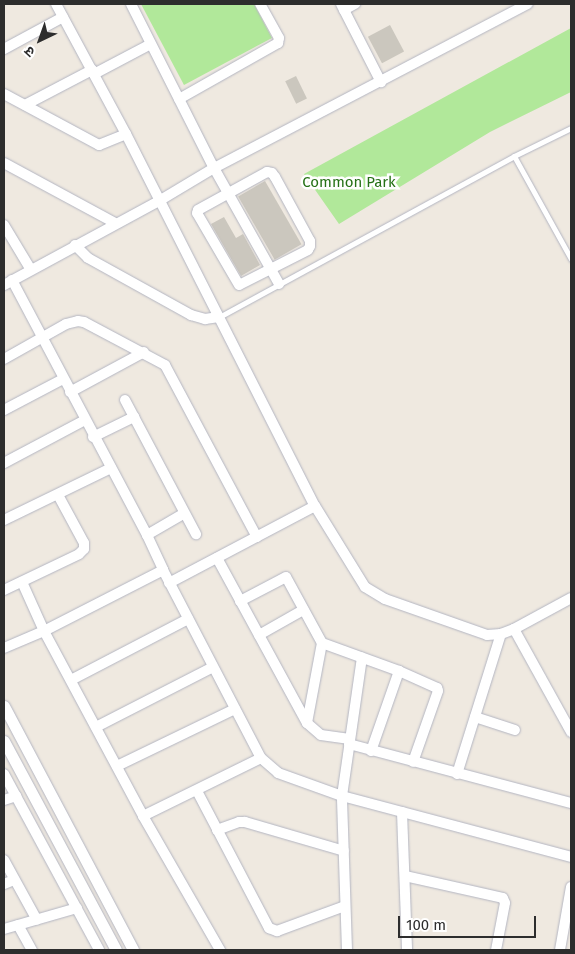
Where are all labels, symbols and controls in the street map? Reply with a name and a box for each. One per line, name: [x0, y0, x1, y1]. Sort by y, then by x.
north arrow: [15, 15, 65, 65]
text: उ: [21, 42, 38, 61]
park label: Common Park: [302, 174, 396, 192]
scale bar: [400, 906, 538, 938]
text: 100 m: [406, 916, 446, 934]

